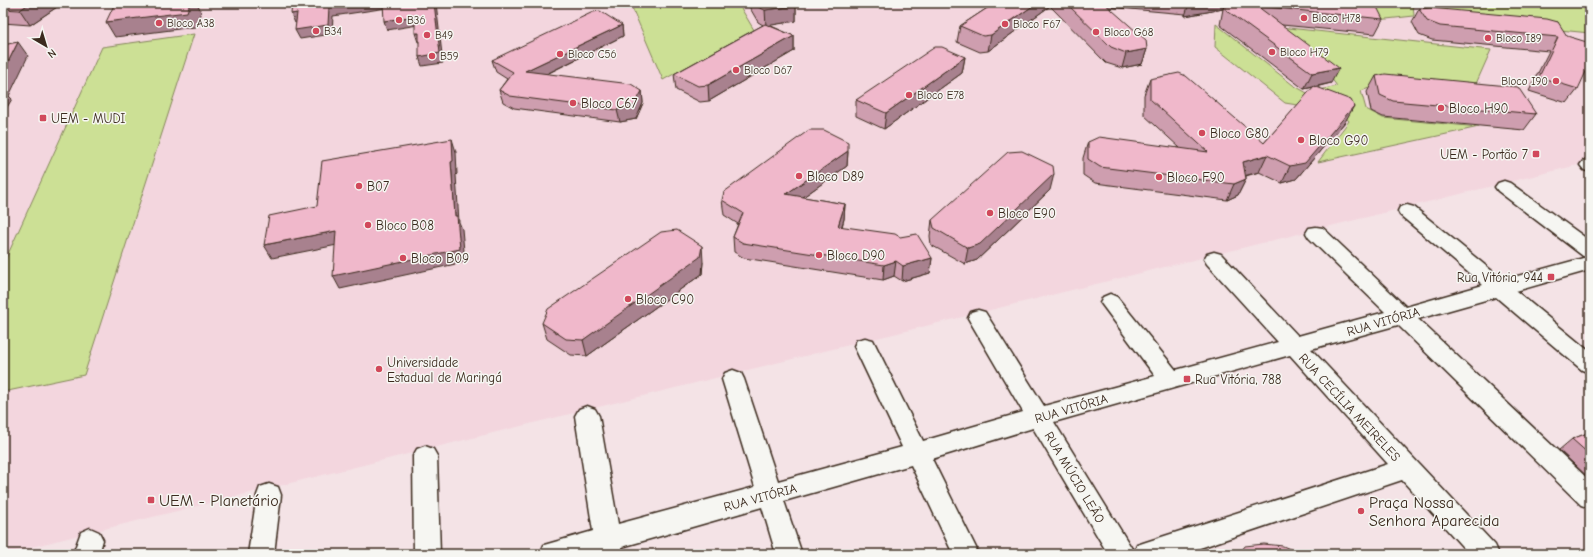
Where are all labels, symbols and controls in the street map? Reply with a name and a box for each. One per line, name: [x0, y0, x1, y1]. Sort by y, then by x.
place label: Bloco H78: [1312, 12, 1361, 25]
marker: Bloco H78: [1299, 13, 1309, 23]
place label: B36: [407, 14, 425, 27]
marker: B36: [394, 15, 404, 25]
place label: Bloco A38: [167, 17, 215, 30]
marker: Bloco A38: [154, 18, 164, 28]
place label: Bloco F67: [1013, 18, 1060, 31]
marker: Bloco F67: [1000, 19, 1010, 29]
place label: B34: [324, 25, 342, 38]
north arrow: [26, 26, 66, 66]
marker: B34: [311, 26, 321, 36]
place label: Bloco G68: [1104, 26, 1154, 39]
marker: Bloco G68: [1091, 27, 1101, 37]
place label: B49: [435, 29, 453, 42]
marker: B49: [422, 30, 432, 40]
place label: Bloco I89: [1496, 32, 1542, 45]
marker: Bloco I89: [1483, 33, 1493, 43]
text: N: [45, 46, 59, 61]
place label: Bloco H79: [1280, 46, 1329, 59]
marker: Bloco H79: [1267, 47, 1277, 57]
place label: Bloco C56: [568, 48, 617, 61]
marker: Bloco C56: [555, 49, 565, 59]
place label: B59: [440, 50, 459, 63]
marker: B59: [427, 51, 437, 61]
place label: Bloco D67: [744, 64, 792, 77]
marker: Bloco D67: [731, 65, 741, 75]
place label: Bloco I90: [1501, 75, 1548, 88]
marker: Bloco I90: [1551, 76, 1561, 86]
place label: Bloco E78: [917, 89, 965, 102]
marker: Bloco E78: [904, 90, 914, 100]
place label: Bloco C67: [581, 96, 637, 111]
marker: Bloco C67: [568, 98, 578, 108]
place label: Bloco H90: [1449, 101, 1509, 116]
marker: Bloco H90: [1436, 103, 1446, 113]
place label: UEM - MUDI: [51, 111, 125, 126]
marker: UEM - MUDI: [38, 113, 48, 123]
place label: Bloco G80: [1210, 126, 1269, 141]
marker: Bloco G80: [1197, 128, 1207, 138]
place label: Bloco G90: [1309, 133, 1368, 148]
marker: Bloco G90: [1296, 135, 1306, 145]
place label: UEM - Portão 7: [1440, 147, 1528, 162]
marker: UEM - Portão 7: [1531, 149, 1541, 159]
place label: Bloco D89: [807, 169, 864, 184]
place label: Bloco F90: [1167, 170, 1225, 185]
marker: Bloco D89: [794, 171, 804, 181]
marker: Bloco F90: [1154, 172, 1164, 182]
place label: B07: [367, 179, 389, 194]
marker: B07: [354, 181, 364, 191]
place label: Bloco E90: [998, 206, 1056, 221]
marker: Bloco E90: [985, 208, 995, 218]
place label: Bloco B08: [376, 218, 434, 233]
marker: Bloco B08: [363, 220, 373, 230]
place label: Bloco D90: [827, 248, 885, 263]
marker: Bloco D90: [814, 250, 824, 260]
place label: Bloco B09: [411, 251, 469, 266]
marker: Bloco B09: [398, 253, 408, 263]
place label: Rua Vitória, 944: [1457, 270, 1543, 285]
marker: Rua Vitória, 944: [1546, 272, 1556, 282]
place label: Bloco C90: [636, 292, 694, 307]
marker: Bloco C90: [623, 294, 633, 304]
street label: RUA VITÓRIA: [1345, 303, 1422, 339]
street label: RUA CECÍLIA MEIRELES: [1296, 350, 1404, 464]
place label: Universidade Estadual de Maringá: [387, 355, 502, 385]
marker: Universidade Estadual de Maringá: [374, 364, 384, 374]
place label: Rua Vitória, 788: [1195, 372, 1282, 387]
marker: Rua Vitória, 788: [1182, 374, 1192, 384]
street label: RUA VITÓRIA: [1033, 390, 1110, 426]
street label: RUA MÚCIO LEÃO: [1041, 428, 1109, 526]
street label: RUA VITÓRIA: [722, 479, 799, 514]
place label: UEM - Planetário: [159, 492, 279, 510]
place label: Praça Nossa Senhora Aparecida: [1369, 494, 1500, 530]
marker: UEM - Planetário: [146, 495, 156, 505]
marker: Praça Nossa Senhora Aparecida: [1356, 506, 1366, 516]

